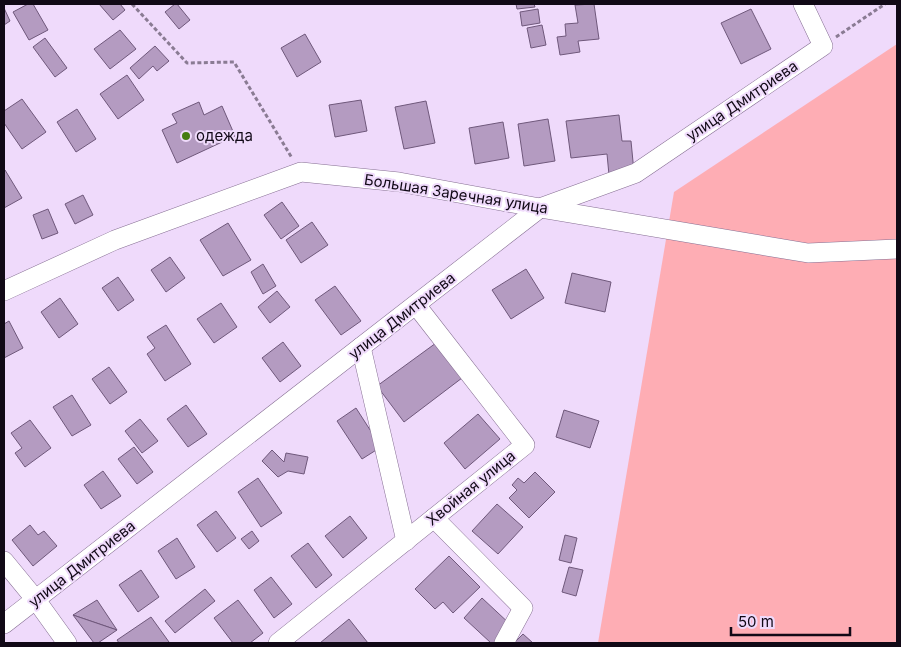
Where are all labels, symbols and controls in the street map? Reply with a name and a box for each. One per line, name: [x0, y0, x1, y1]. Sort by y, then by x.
street label: улица Дмитриева: [682, 56, 801, 145]
place label: одежда: [196, 126, 253, 145]
marker: одежда: [180, 130, 192, 142]
street label: Большая Заречная улица: [363, 170, 549, 217]
street label: улица Дмитриева: [344, 268, 459, 363]
street label: Хвойная улица: [422, 446, 519, 529]
street label: улица Дмитриева: [24, 516, 139, 611]
scale bar: [731, 604, 850, 636]
text: 50 m: [738, 612, 774, 631]

